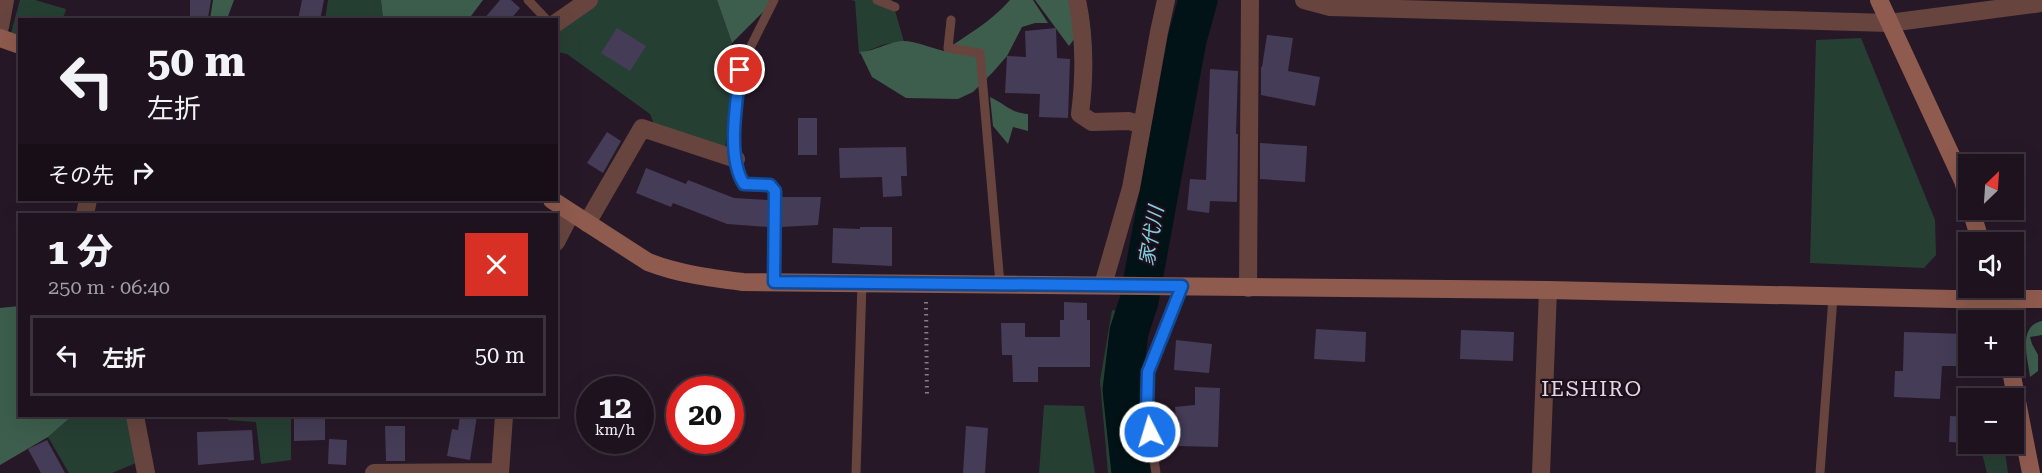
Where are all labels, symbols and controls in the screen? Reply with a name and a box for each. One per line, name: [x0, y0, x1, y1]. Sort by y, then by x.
text: 50 m: [147, 37, 245, 86]
icon: left: [48, 42, 126, 120]
pin: [714, 44, 765, 95]
icon: arrive: [723, 53, 756, 86]
text: 左折: [147, 93, 201, 125]
north arrow: [1958, 154, 2024, 220]
map controls: [1958, 154, 2024, 454]
icon: right: [126, 156, 159, 189]
text: その先: [48, 163, 114, 188]
water label: 家代川: [1134, 202, 1168, 268]
text: 1 分: [48, 231, 113, 273]
button: sound: [1958, 232, 2024, 298]
button: close: [465, 233, 528, 296]
text: 250 m · 06:40: [48, 275, 170, 299]
button: +: [1958, 310, 2024, 376]
icon: left: [51, 339, 84, 372]
text: 50 m: [475, 343, 525, 368]
text: 左折: [102, 346, 146, 371]
speed limit sign: 20: [666, 376, 744, 454]
district label: IESHIRO: [1541, 377, 1643, 401]
button: −: [1958, 388, 2024, 454]
text: 12: [598, 390, 632, 425]
position arrow: [1118, 400, 1182, 464]
text: km/h: [595, 421, 635, 439]

